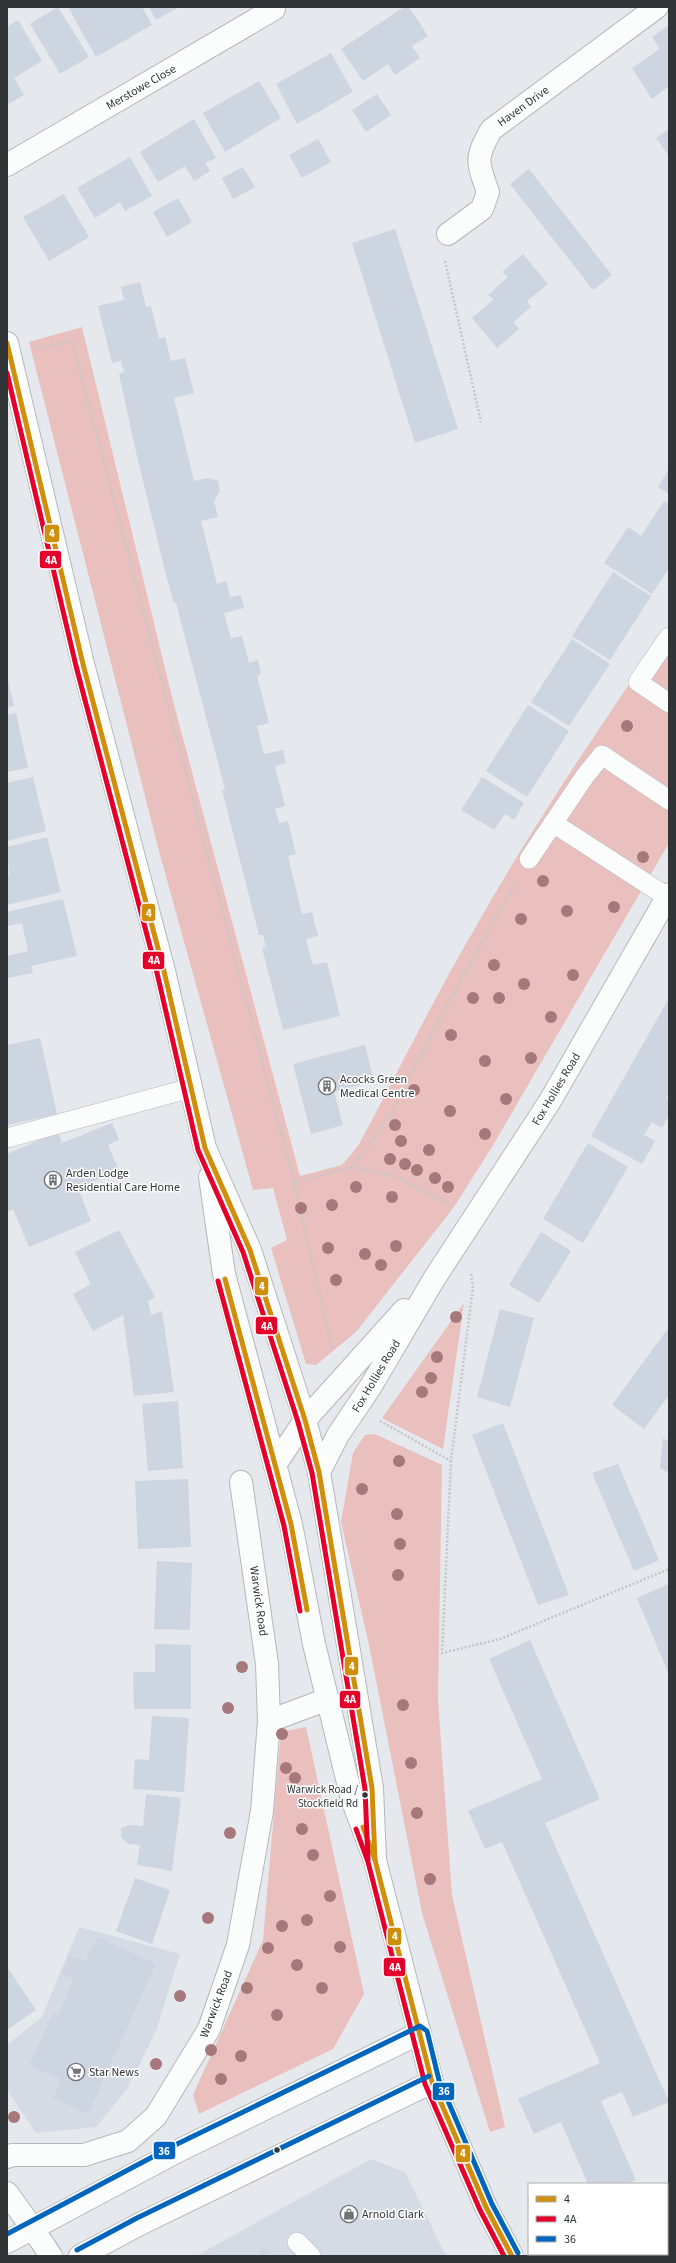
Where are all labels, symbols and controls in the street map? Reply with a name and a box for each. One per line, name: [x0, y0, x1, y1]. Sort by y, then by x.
street label: Merstowe Close: [103, 60, 179, 114]
street label: Haven Drive: [494, 82, 553, 131]
line badge: 4: [44, 524, 60, 543]
text: 4: [49, 526, 55, 541]
line badge: 4A: [39, 550, 62, 569]
text: 4A: [45, 553, 58, 568]
line badge: 4: [141, 903, 156, 922]
text: 4: [146, 906, 152, 921]
line badge: 4A: [142, 951, 165, 970]
text: 4A: [148, 953, 161, 968]
street label: Fox Hollies Road: [528, 1050, 585, 1129]
place label: Acocks Green Medical Centre: [340, 1071, 415, 1102]
building icon: Acocks Green Medical Centre: [317, 1076, 337, 1096]
place label: Arden Lodge Residential Care Home: [66, 1165, 180, 1196]
building icon: Arden Lodge Residential Care Home: [43, 1170, 63, 1190]
line badge: 4: [254, 1276, 269, 1296]
text: 4: [259, 1279, 265, 1294]
line badge: 4A: [255, 1316, 278, 1335]
text: 4A: [261, 1319, 274, 1334]
street label: Fox Hollies Road: [348, 1337, 405, 1416]
street label: Warwick Road: [245, 1565, 272, 1637]
line badge: 4: [344, 1656, 359, 1676]
text: 4: [349, 1659, 355, 1674]
line badge: 4A: [339, 1690, 361, 1709]
text: 4A: [344, 1692, 357, 1707]
place label: Warwick Road / Stockfield Rd: [287, 1782, 358, 1811]
marker: Warwick Road / Stockfield Rd: [360, 1790, 370, 1800]
line badge: 4: [387, 1927, 402, 1946]
text: 4: [392, 1929, 398, 1944]
line badge: 4A: [383, 1957, 406, 1977]
text: 4A: [389, 1960, 402, 1975]
street label: Warwick Road: [196, 1968, 237, 2040]
supermarket icon: Star News: [66, 2062, 86, 2082]
place label: Star News: [89, 2064, 139, 2081]
line badge: 36: [432, 2082, 455, 2101]
text: 36: [438, 2084, 450, 2099]
line badge: 36: [153, 2141, 176, 2160]
text: 36: [158, 2144, 170, 2159]
line badge: 4: [455, 2144, 471, 2163]
unlabelled marker: [272, 2145, 282, 2155]
text: 4: [460, 2146, 466, 2161]
legend: [528, 2183, 668, 2255]
text: 4: [564, 2191, 570, 2208]
shop icon: Arnold Clark: [339, 2204, 359, 2224]
place label: Arnold Clark: [362, 2206, 424, 2223]
text: 4A: [564, 2211, 577, 2228]
text: 36: [564, 2231, 576, 2248]

